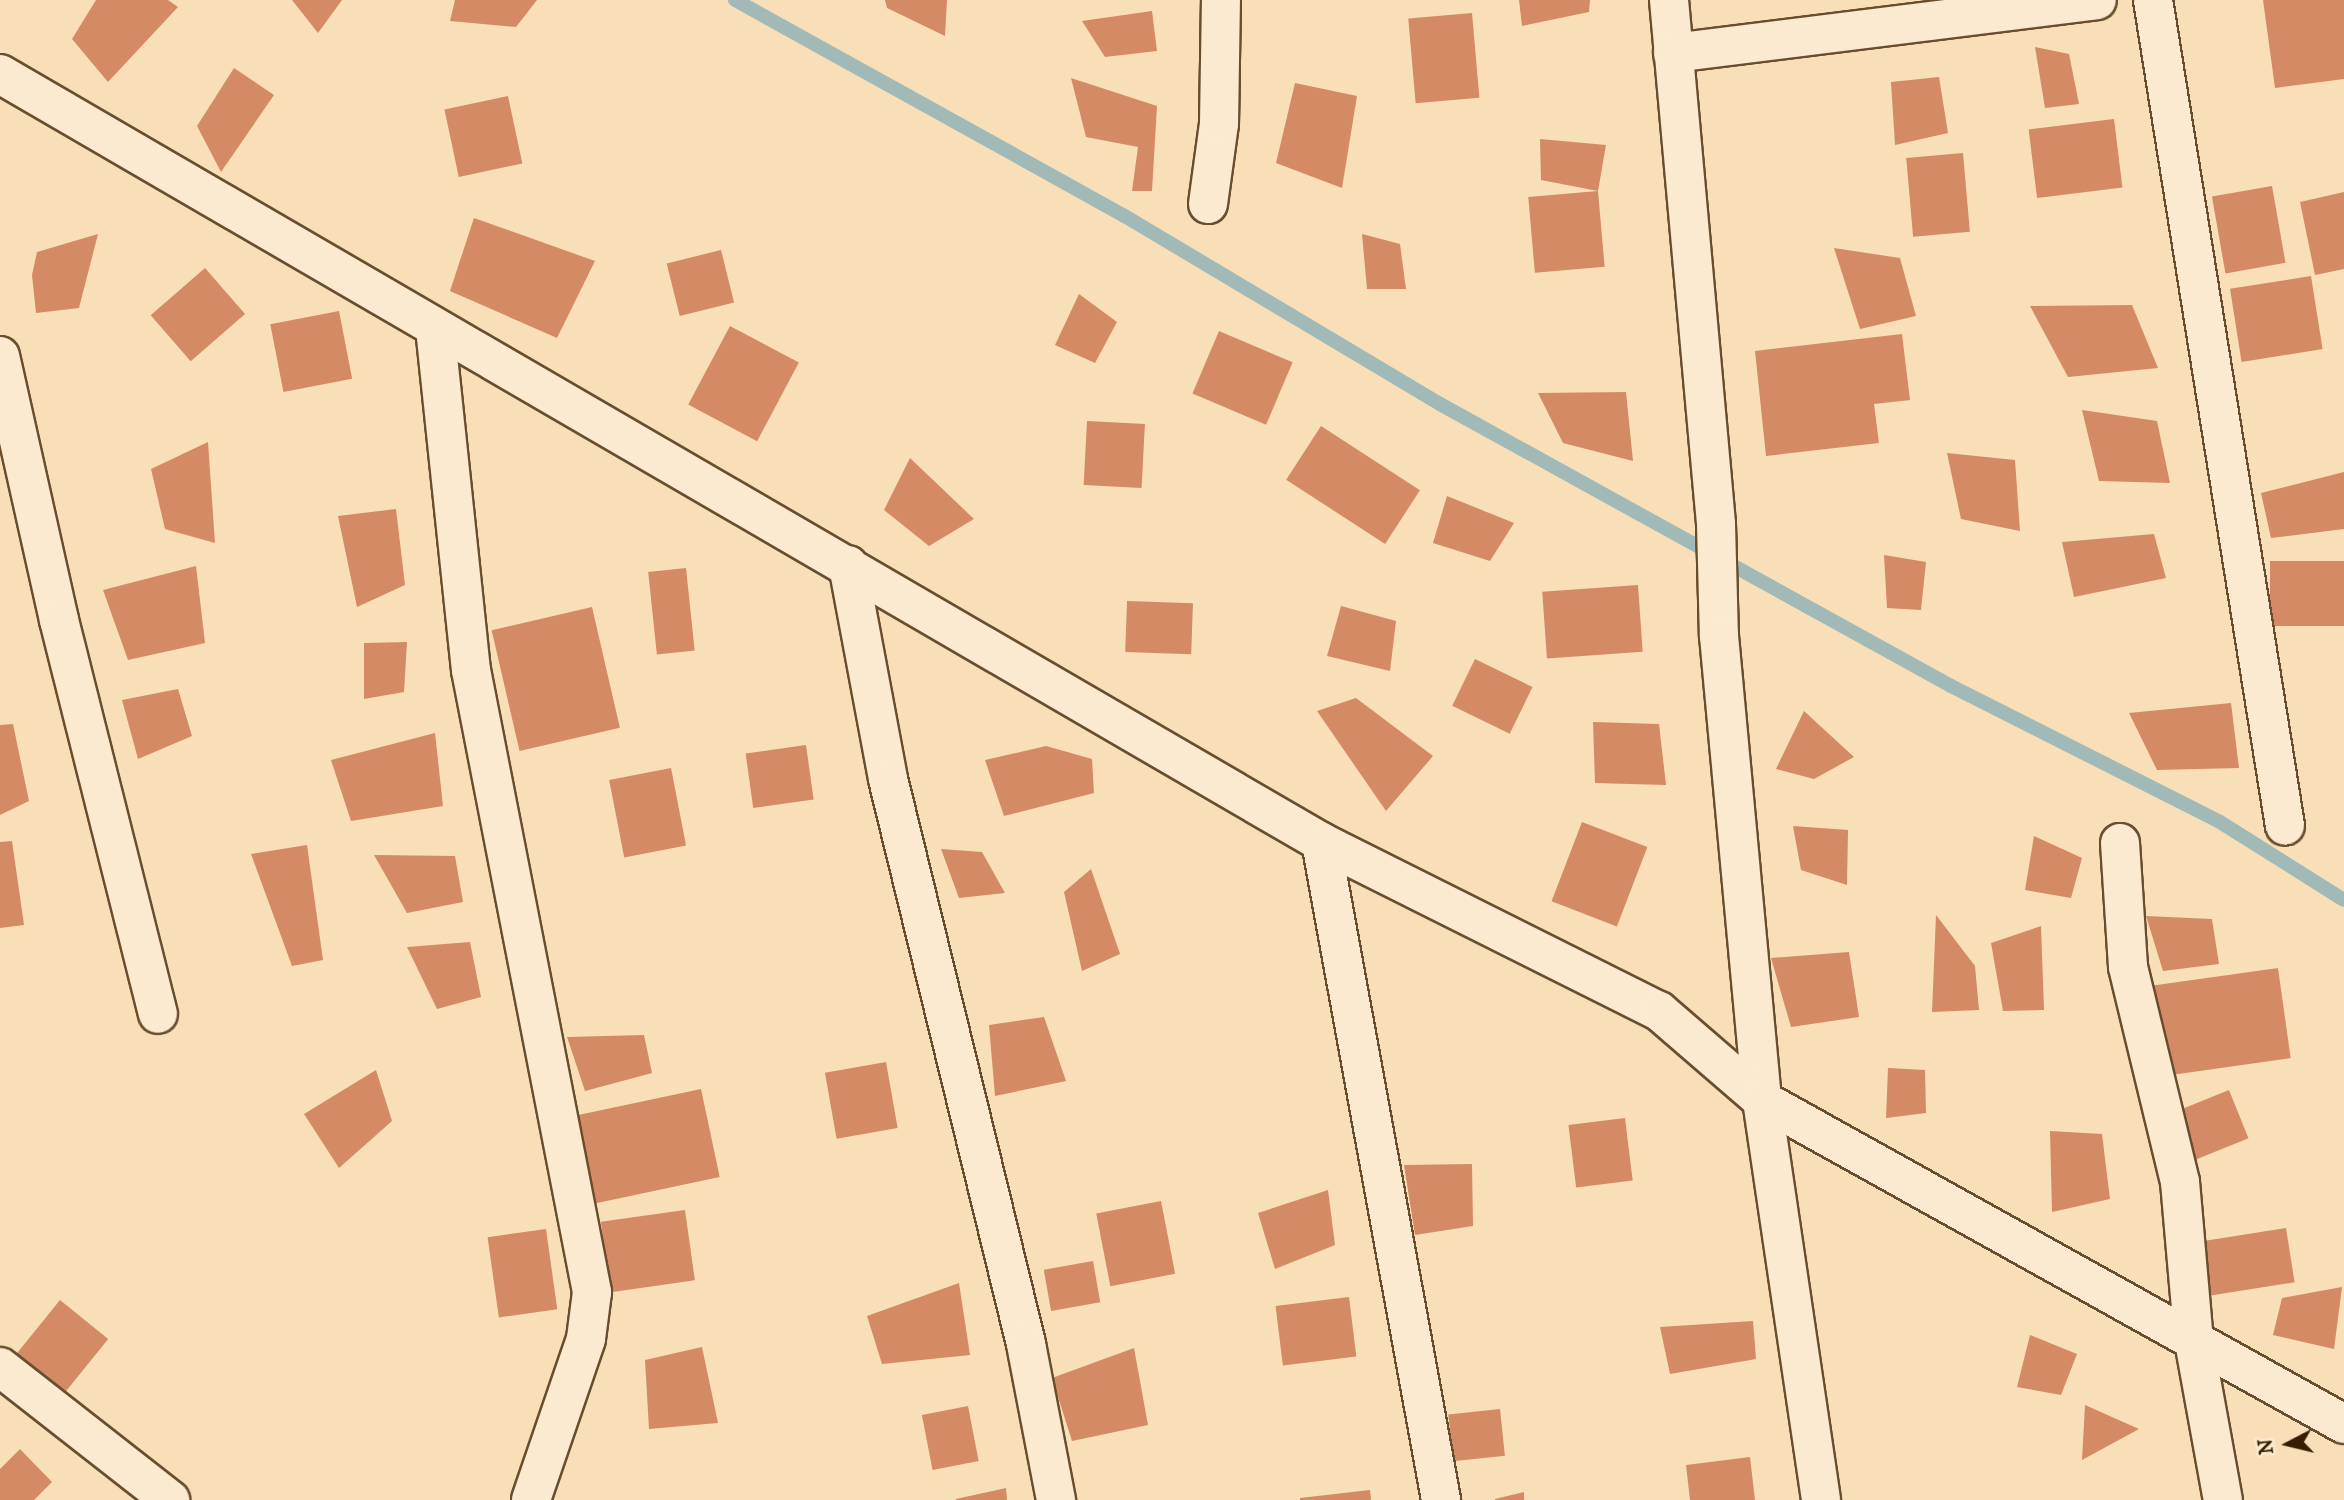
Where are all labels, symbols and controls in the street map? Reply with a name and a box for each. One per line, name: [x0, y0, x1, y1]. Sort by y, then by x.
north arrow: [2253, 1409, 2323, 1479]
text: N: [2254, 1437, 2279, 1456]

